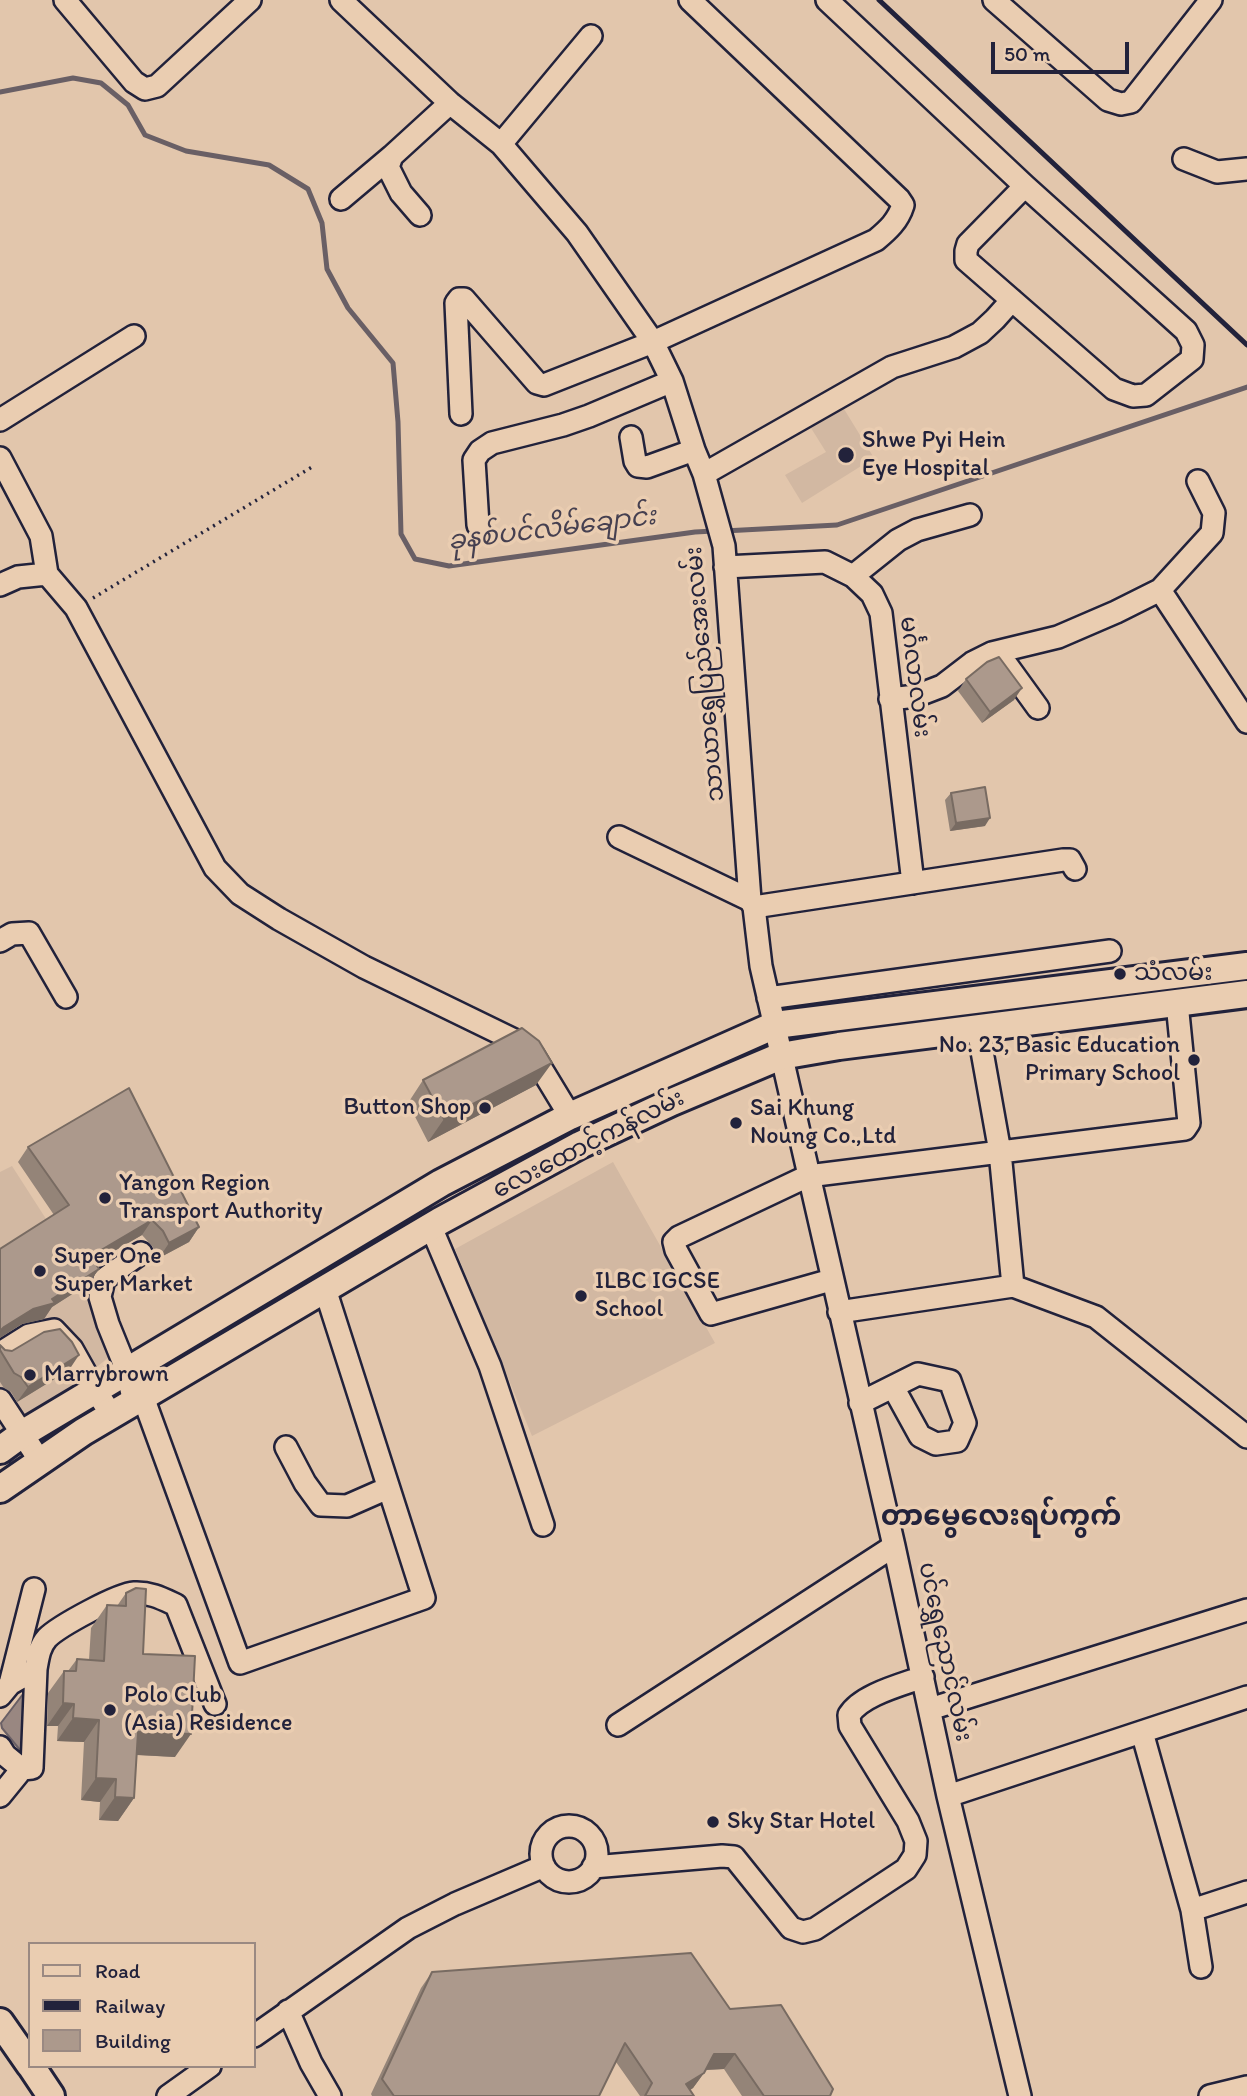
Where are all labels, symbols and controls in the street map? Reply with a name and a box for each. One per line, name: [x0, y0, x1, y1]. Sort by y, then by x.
scale bar: [995, 28, 1133, 72]
text: 50 m: [1004, 41, 1050, 66]
place label: Shwe Pyi Hein Eye Hospital: [862, 427, 1006, 483]
marker: Shwe Pyi Hein Eye Hospital: [836, 445, 856, 465]
water label: ခုနစ်ပင်လိမ်ချောင်း: [446, 502, 658, 558]
street label: သာယာရွှေပြည်အေးလမ်း: [681, 545, 731, 803]
street label: မင်္ဂလာလမ်း: [892, 615, 936, 739]
place label: သံလမ်း: [1134, 960, 1213, 988]
marker: သံလမ်း: [1112, 966, 1128, 982]
place label: No. 23, Basic Education Primary School: [939, 1032, 1180, 1088]
marker: No. 23, Basic Education Primary School: [1186, 1052, 1202, 1068]
street label: လေးထောင့်ကန်လမ်း: [489, 1084, 689, 1206]
place label: Button Shop: [343, 1094, 471, 1122]
place label: Sai Khung Noung Co.,Ltd: [750, 1095, 896, 1151]
marker: Button Shop: [477, 1100, 493, 1116]
marker: Sai Khung Noung Co.,Ltd: [728, 1115, 744, 1131]
place label: Yangon Region Transport Authority: [119, 1170, 323, 1226]
marker: Yangon Region Transport Authority: [97, 1190, 113, 1206]
place label: Super One Super Market: [54, 1243, 193, 1299]
marker: Super One Super Market: [32, 1263, 48, 1279]
place label: ILBC IGCSE School: [595, 1268, 720, 1324]
marker: ILBC IGCSE School: [573, 1288, 589, 1304]
place label: Marrybrown: [44, 1361, 169, 1389]
marker: Marrybrown: [22, 1367, 38, 1383]
district label: တာမွေလေးရပ်ကွက်: [881, 1501, 1121, 1535]
street label: ပင်ရွှေညောင်လမ်း: [911, 1560, 977, 1744]
place label: Polo Club (Asia) Residence: [124, 1682, 292, 1738]
marker: Polo Club (Asia) Residence: [102, 1702, 118, 1718]
place label: Sky Star Hotel: [727, 1808, 875, 1836]
marker: Sky Star Hotel: [705, 1814, 721, 1830]
legend: [28, 1942, 256, 2068]
text: Road: [95, 1958, 140, 1983]
text: Railway: [95, 1993, 165, 2018]
text: Building: [95, 2028, 171, 2053]

